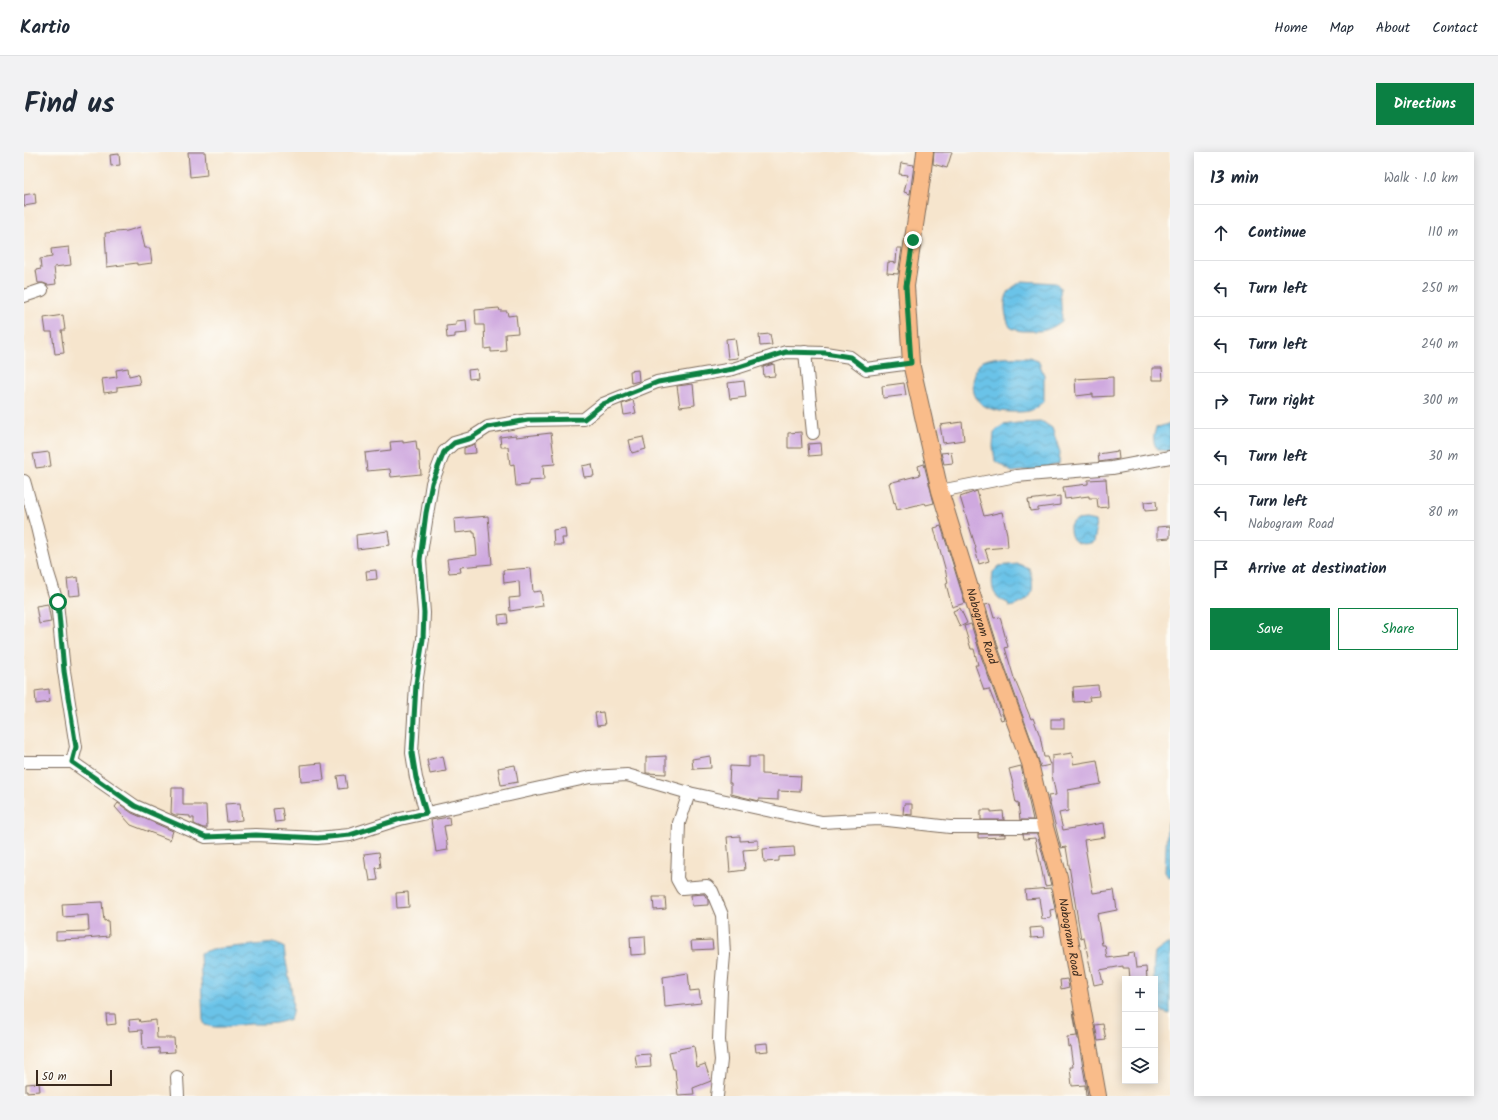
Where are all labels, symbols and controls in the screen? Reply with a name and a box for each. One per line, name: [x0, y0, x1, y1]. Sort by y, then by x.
text: Kartio: [20, 13, 70, 43]
text: Home: [1274, 17, 1308, 39]
text: Map: [1330, 17, 1354, 39]
text: About: [1376, 17, 1410, 39]
text: Contact: [1432, 17, 1478, 39]
text: Find us: [24, 82, 115, 127]
button: Directions: [1376, 83, 1474, 125]
text: 13 min: [1210, 165, 1259, 192]
text: Walk · 1.0 km: [1384, 168, 1458, 189]
text: Continue: [1248, 221, 1306, 245]
icon: ahead: [1210, 222, 1232, 244]
text: 110 m: [1428, 222, 1458, 243]
route end: [904, 231, 922, 249]
text: Turn left: [1248, 277, 1308, 301]
icon: left: [1210, 278, 1232, 300]
text: 250 m: [1421, 278, 1458, 299]
text: Turn left: [1248, 333, 1308, 357]
icon: left: [1210, 334, 1232, 356]
text: 240 m: [1421, 334, 1458, 355]
text: Turn right: [1248, 389, 1315, 413]
icon: right: [1210, 390, 1232, 412]
text: 300 m: [1422, 390, 1458, 411]
text: Turn left: [1248, 445, 1308, 469]
icon: left: [1210, 446, 1232, 468]
text: 30 m: [1429, 446, 1458, 467]
text: Turn left: [1248, 490, 1308, 514]
icon: left: [1210, 502, 1232, 524]
text: 80 m: [1428, 502, 1458, 523]
text: Nabogram Road: [1248, 514, 1334, 535]
text: Arrive at destination: [1248, 557, 1387, 581]
icon: arrive: [1210, 558, 1232, 580]
street label: Nabogram Road: [961, 585, 1003, 668]
route start: [49, 593, 67, 611]
button: Save: [1210, 608, 1330, 650]
button: Share: [1338, 608, 1458, 650]
street label: Nabogram Road: [1053, 896, 1086, 979]
map controls: [1122, 976, 1158, 1084]
button: +: [1122, 976, 1158, 1012]
button: −: [1122, 1012, 1158, 1048]
button: layers: [1122, 1048, 1158, 1084]
scale bar: [36, 1068, 112, 1087]
text: 50 m: [42, 1068, 67, 1086]

